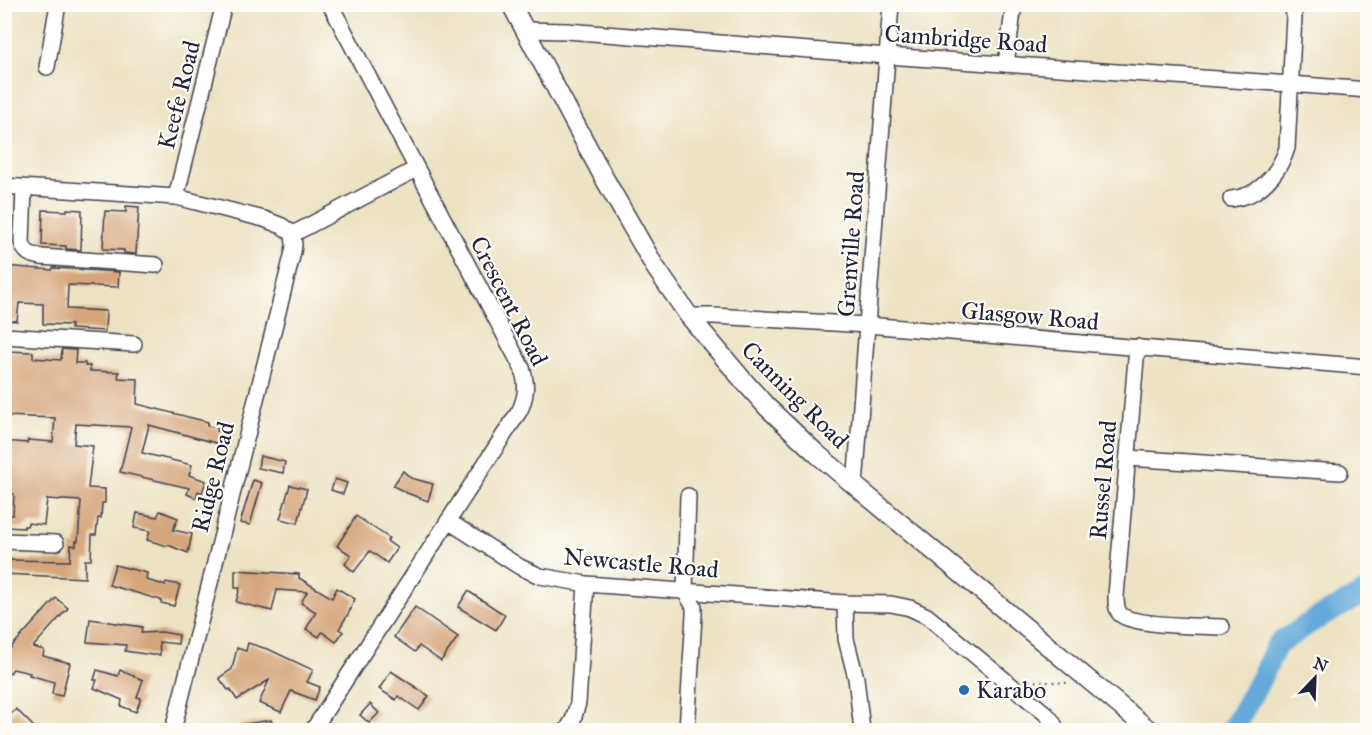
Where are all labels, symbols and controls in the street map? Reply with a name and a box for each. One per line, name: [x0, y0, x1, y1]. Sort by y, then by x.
street label: Cambridge Road: [884, 18, 1048, 60]
street label: Keefe Road: [151, 38, 207, 152]
street label: Grenville Road: [831, 170, 871, 318]
street label: Crescent Road: [463, 231, 555, 371]
street label: Glasgow Road: [960, 295, 1100, 337]
street label: Canning Road: [735, 335, 855, 455]
street label: Ridge Road: [185, 419, 241, 535]
street label: Russel Road: [1083, 419, 1123, 541]
street label: Newcastle Road: [562, 541, 720, 585]
north arrow: [1285, 648, 1345, 708]
text: N: [1311, 653, 1331, 676]
place label: Karabo: [976, 675, 1046, 705]
marker: Karabo: [957, 683, 971, 697]

